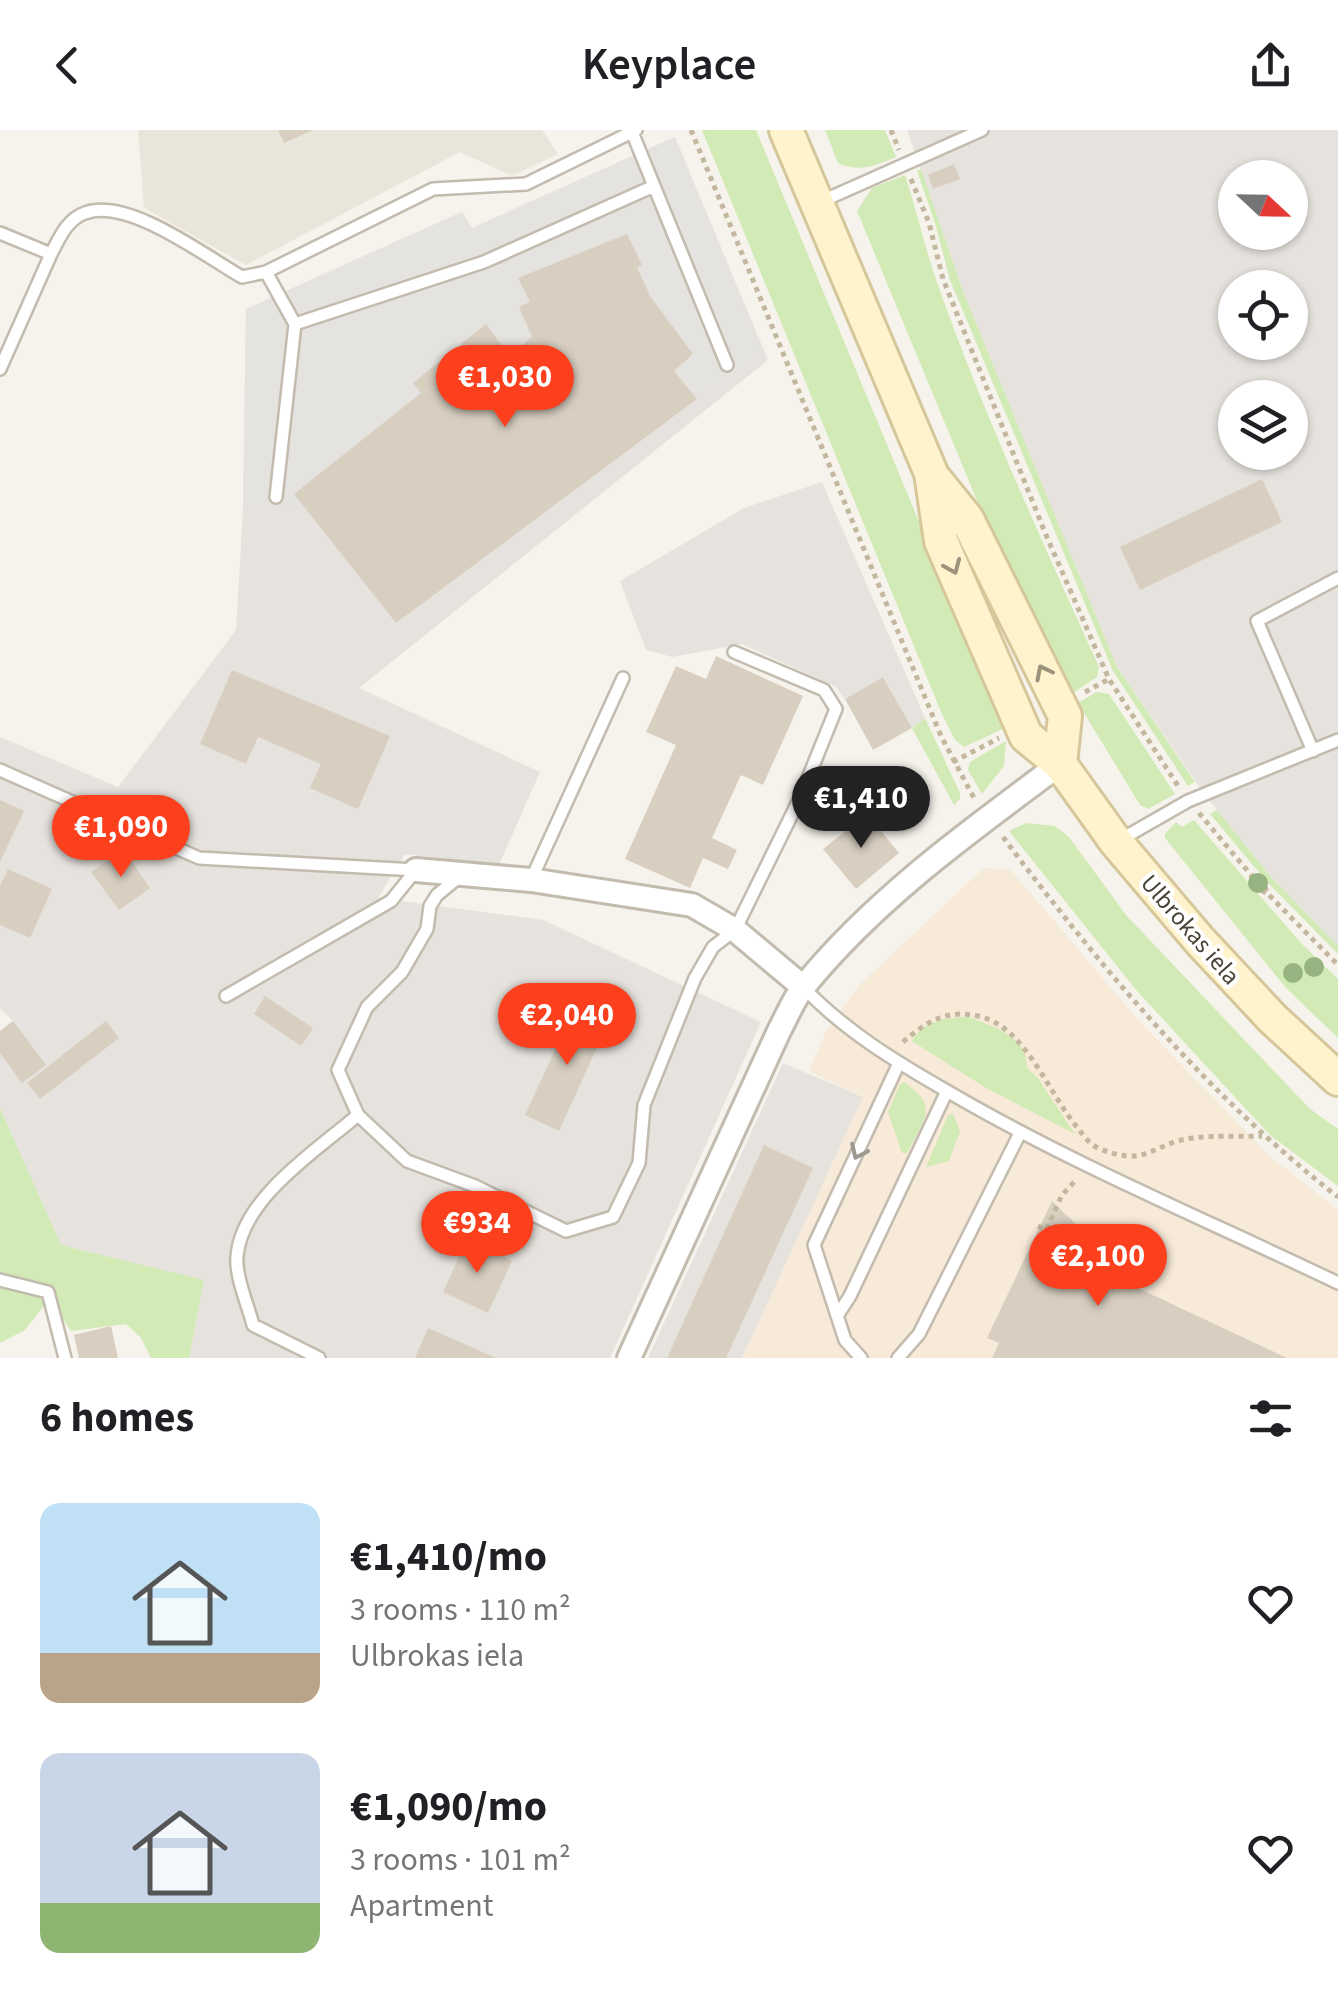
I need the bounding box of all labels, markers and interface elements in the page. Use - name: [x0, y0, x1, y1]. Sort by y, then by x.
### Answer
- text: Keyplace: [582, 33, 756, 97]
- icon: back: [40, 38, 95, 93]
- icon: share: [1243, 38, 1298, 93]
- north arrow: [1218, 160, 1308, 250]
- map controls: [1218, 160, 1308, 470]
- button: locate: [1218, 270, 1308, 360]
- pin: €1,030: [424, 345, 586, 430]
- text: €1,030: [458, 354, 552, 400]
- button: layers: [1218, 380, 1308, 470]
- one-way arrow: [941, 557, 961, 575]
- one-way arrow: [1036, 664, 1056, 682]
- pin: €1,410: [780, 766, 942, 851]
- text: €1,410: [814, 775, 908, 821]
- pin: €1,090: [40, 795, 202, 880]
- text: €1,090: [74, 804, 168, 850]
- street label: Ulbrokas iela: [1132, 867, 1248, 993]
- pin: €2,040: [486, 983, 648, 1068]
- text: €2,040: [520, 992, 614, 1038]
- one-way arrow: [850, 1142, 870, 1160]
- pin: €934: [418, 1191, 536, 1276]
- text: €934: [443, 1200, 511, 1246]
- pin: €2,100: [1017, 1224, 1179, 1309]
- text: €2,100: [1051, 1233, 1145, 1279]
- text: 6 homes: [40, 1388, 194, 1448]
- icon: filters: [1243, 1391, 1298, 1446]
- text: €1,410/mo: [350, 1527, 547, 1587]
- icon: home: [120, 1543, 240, 1663]
- icon: heart: [1243, 1576, 1298, 1631]
- text: 3 rooms · 110 m²: [350, 1587, 571, 1633]
- text: Ulbrokas iela: [350, 1633, 524, 1679]
- text: €1,090/mo: [350, 1777, 547, 1837]
- icon: home: [120, 1793, 240, 1913]
- icon: heart: [1243, 1826, 1298, 1881]
- text: 3 rooms · 101 m²: [350, 1837, 571, 1883]
- text: Apartment: [350, 1883, 493, 1929]

